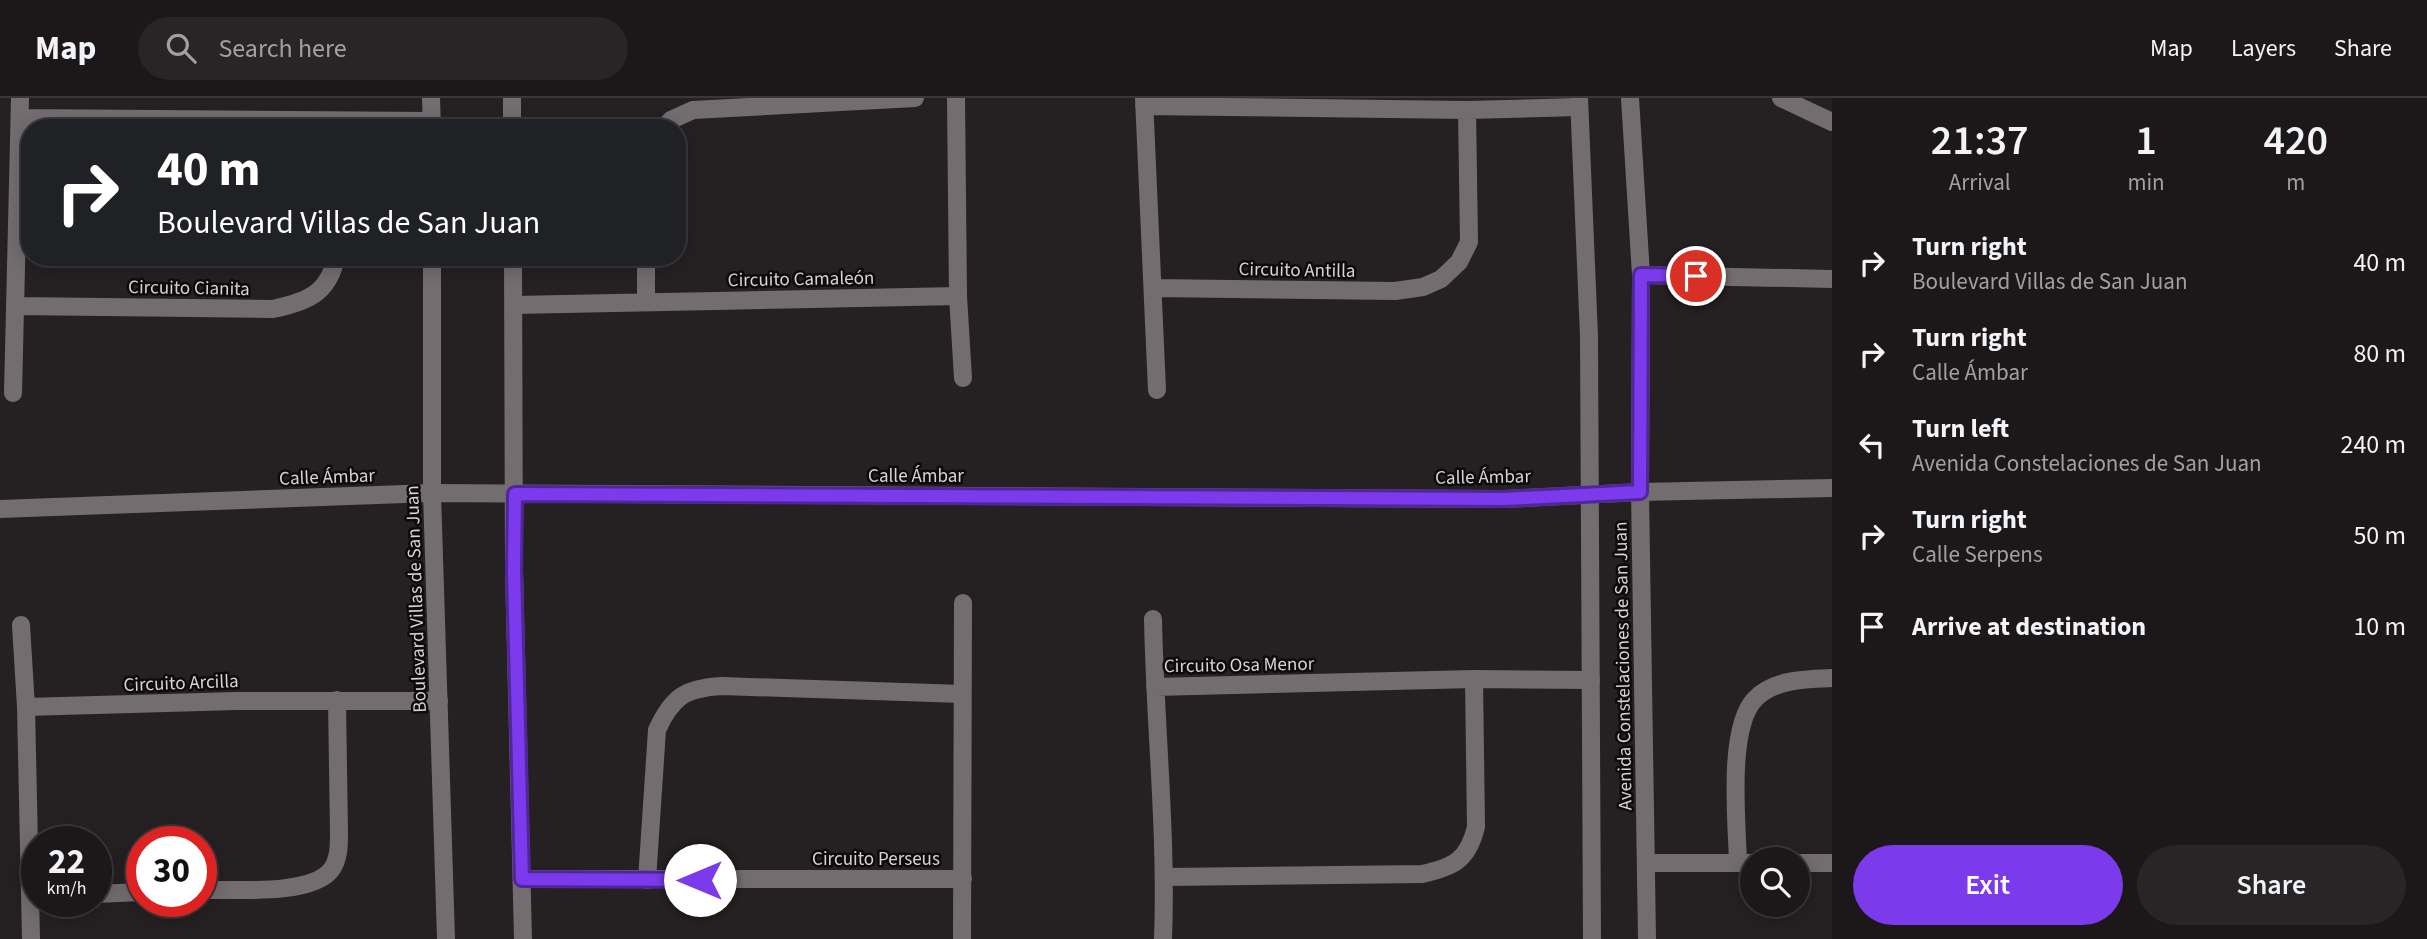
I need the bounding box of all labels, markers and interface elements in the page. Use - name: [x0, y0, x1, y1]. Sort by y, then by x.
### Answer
- search box: [138, 17, 628, 80]
- text: Map: [35, 25, 96, 72]
- icon: search: [162, 29, 200, 67]
- text: Search here: [218, 30, 347, 67]
- text: Map: [2150, 31, 2193, 66]
- text: Layers: [2231, 31, 2296, 66]
- text: Share: [2334, 31, 2392, 66]
- text: 21:37: [1931, 111, 2029, 171]
- text: 1: [2135, 111, 2157, 171]
- text: 420: [2264, 111, 2328, 171]
- text: 40 m: [157, 135, 261, 205]
- icon: right: [42, 147, 133, 238]
- text: Arrival: [1949, 166, 2011, 199]
- text: min: [2127, 166, 2165, 199]
- text: m: [2286, 166, 2305, 199]
- text: Boulevard Villas de San Juan: [157, 200, 540, 246]
- text: Turn right: [1912, 228, 2027, 265]
- icon: right: [1853, 244, 1891, 282]
- text: 40 m: [2353, 244, 2406, 281]
- pin: [1666, 246, 1726, 306]
- street label: Circuito Antilla: [1238, 256, 1356, 285]
- icon: arrive: [1677, 257, 1715, 295]
- street label: Circuito Camaleón: [728, 265, 875, 294]
- text: Boulevard Villas de San Juan: [1912, 265, 2187, 298]
- street label: Circuito Cianita: [128, 274, 250, 303]
- text: Turn right: [1912, 319, 2027, 356]
- icon: right: [1853, 335, 1891, 373]
- text: 80 m: [2353, 335, 2406, 372]
- text: Calle Ámbar: [1912, 356, 2028, 389]
- text: Turn left: [1912, 410, 2009, 447]
- icon: left: [1853, 426, 1891, 464]
- text: 240 m: [2340, 426, 2406, 463]
- text: Avenida Constelaciones de San Juan: [1912, 447, 2262, 480]
- street label: Calle Ámbar: [279, 462, 376, 493]
- street label: Calle Ámbar: [868, 463, 964, 490]
- street label: Calle Ámbar: [1435, 463, 1532, 492]
- street label: Boulevard Villas de San Juan: [399, 485, 434, 713]
- text: Turn right: [1912, 501, 2027, 538]
- icon: right: [1853, 517, 1891, 555]
- text: 50 m: [2353, 517, 2406, 554]
- street label: Avenida Constelaciones de San Juan: [1607, 521, 1640, 811]
- text: Calle Serpens: [1912, 538, 2043, 571]
- icon: arrive: [1853, 608, 1891, 646]
- text: Arrive at destination: [1912, 608, 2146, 645]
- text: 10 m: [2353, 608, 2406, 645]
- street label: Circuito Osa Menor: [1164, 651, 1315, 680]
- street label: Circuito Arcilla: [123, 668, 239, 699]
- speed limit sign: 30: [126, 826, 217, 917]
- text: 22: [48, 837, 85, 887]
- position arrow: [663, 843, 737, 917]
- button: Exit: [1853, 845, 2123, 925]
- button: Share: [2137, 845, 2406, 925]
- street label: Circuito Perseus: [812, 846, 940, 873]
- map controls: [1740, 847, 1810, 917]
- button: search: [1740, 847, 1810, 917]
- text: km/h: [47, 876, 86, 901]

